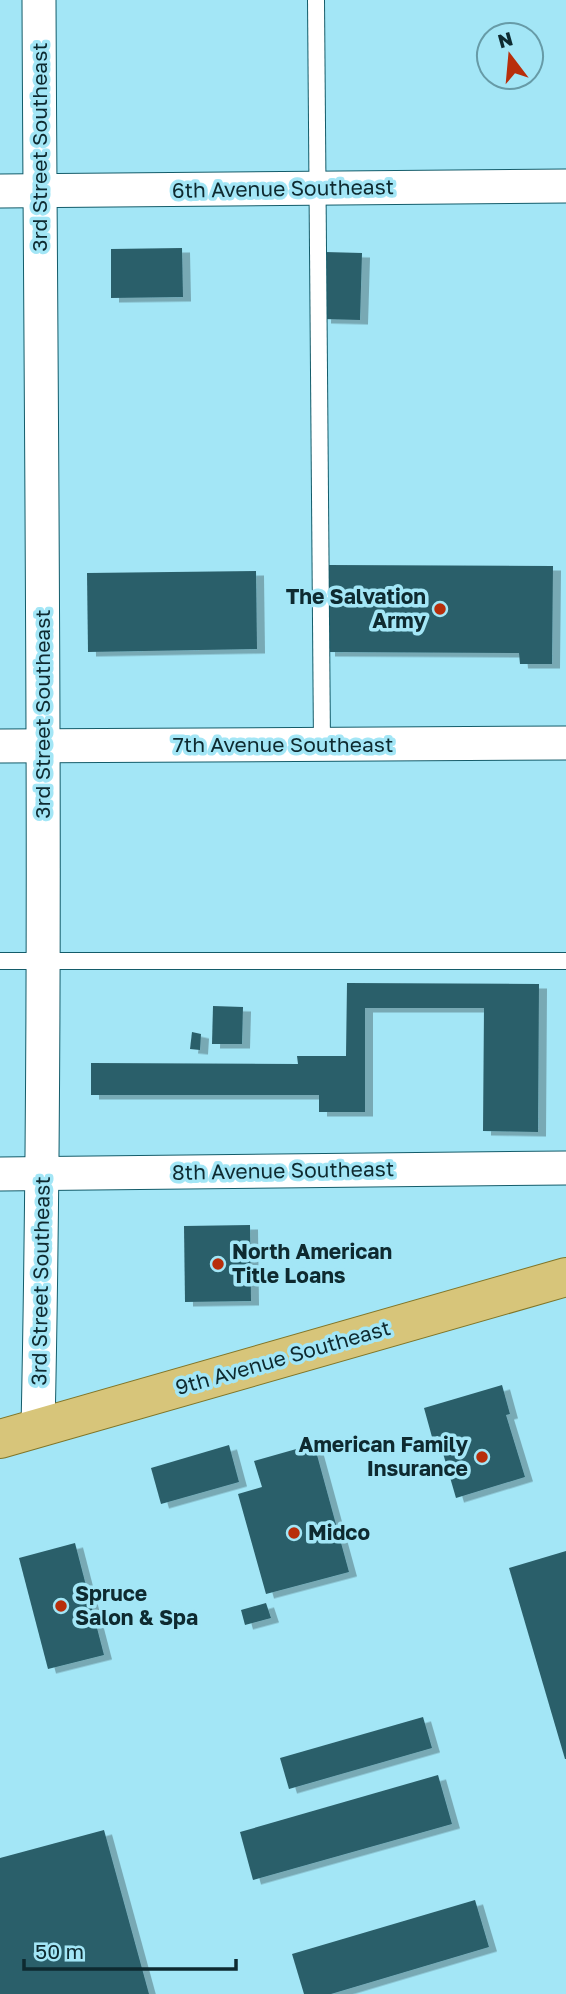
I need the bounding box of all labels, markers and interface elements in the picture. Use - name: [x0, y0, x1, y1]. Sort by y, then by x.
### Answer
- north arrow: [475, 21, 545, 91]
- text: N: [495, 26, 515, 52]
- street label: 3rd Street Southeast: [26, 42, 52, 252]
- street label: 6th Avenue Southeast: [172, 173, 394, 203]
- place label: The Salvation Army: [286, 583, 426, 633]
- marker: The Salvation Army: [432, 601, 448, 617]
- street label: 3rd Street Southeast: [29, 609, 55, 819]
- street label: 7th Avenue Southeast: [173, 731, 393, 757]
- street label: 8th Avenue Southeast: [172, 1155, 394, 1185]
- street label: 3rd Street Southeast: [25, 1176, 55, 1386]
- place label: North American Title Loans: [232, 1238, 392, 1288]
- marker: North American Title Loans: [210, 1256, 226, 1272]
- street label: 9th Avenue Southeast: [172, 1314, 393, 1400]
- place label: American Family Insurance: [299, 1431, 468, 1481]
- marker: American Family Insurance: [474, 1449, 490, 1465]
- place label: Midco: [308, 1519, 370, 1545]
- marker: Midco: [286, 1525, 302, 1541]
- place label: Spruce Salon & Spa: [75, 1580, 198, 1630]
- marker: Spruce Salon & Spa: [53, 1598, 69, 1614]
- scale bar: [24, 1927, 236, 1971]
- text: 50 m: [35, 1938, 84, 1964]

